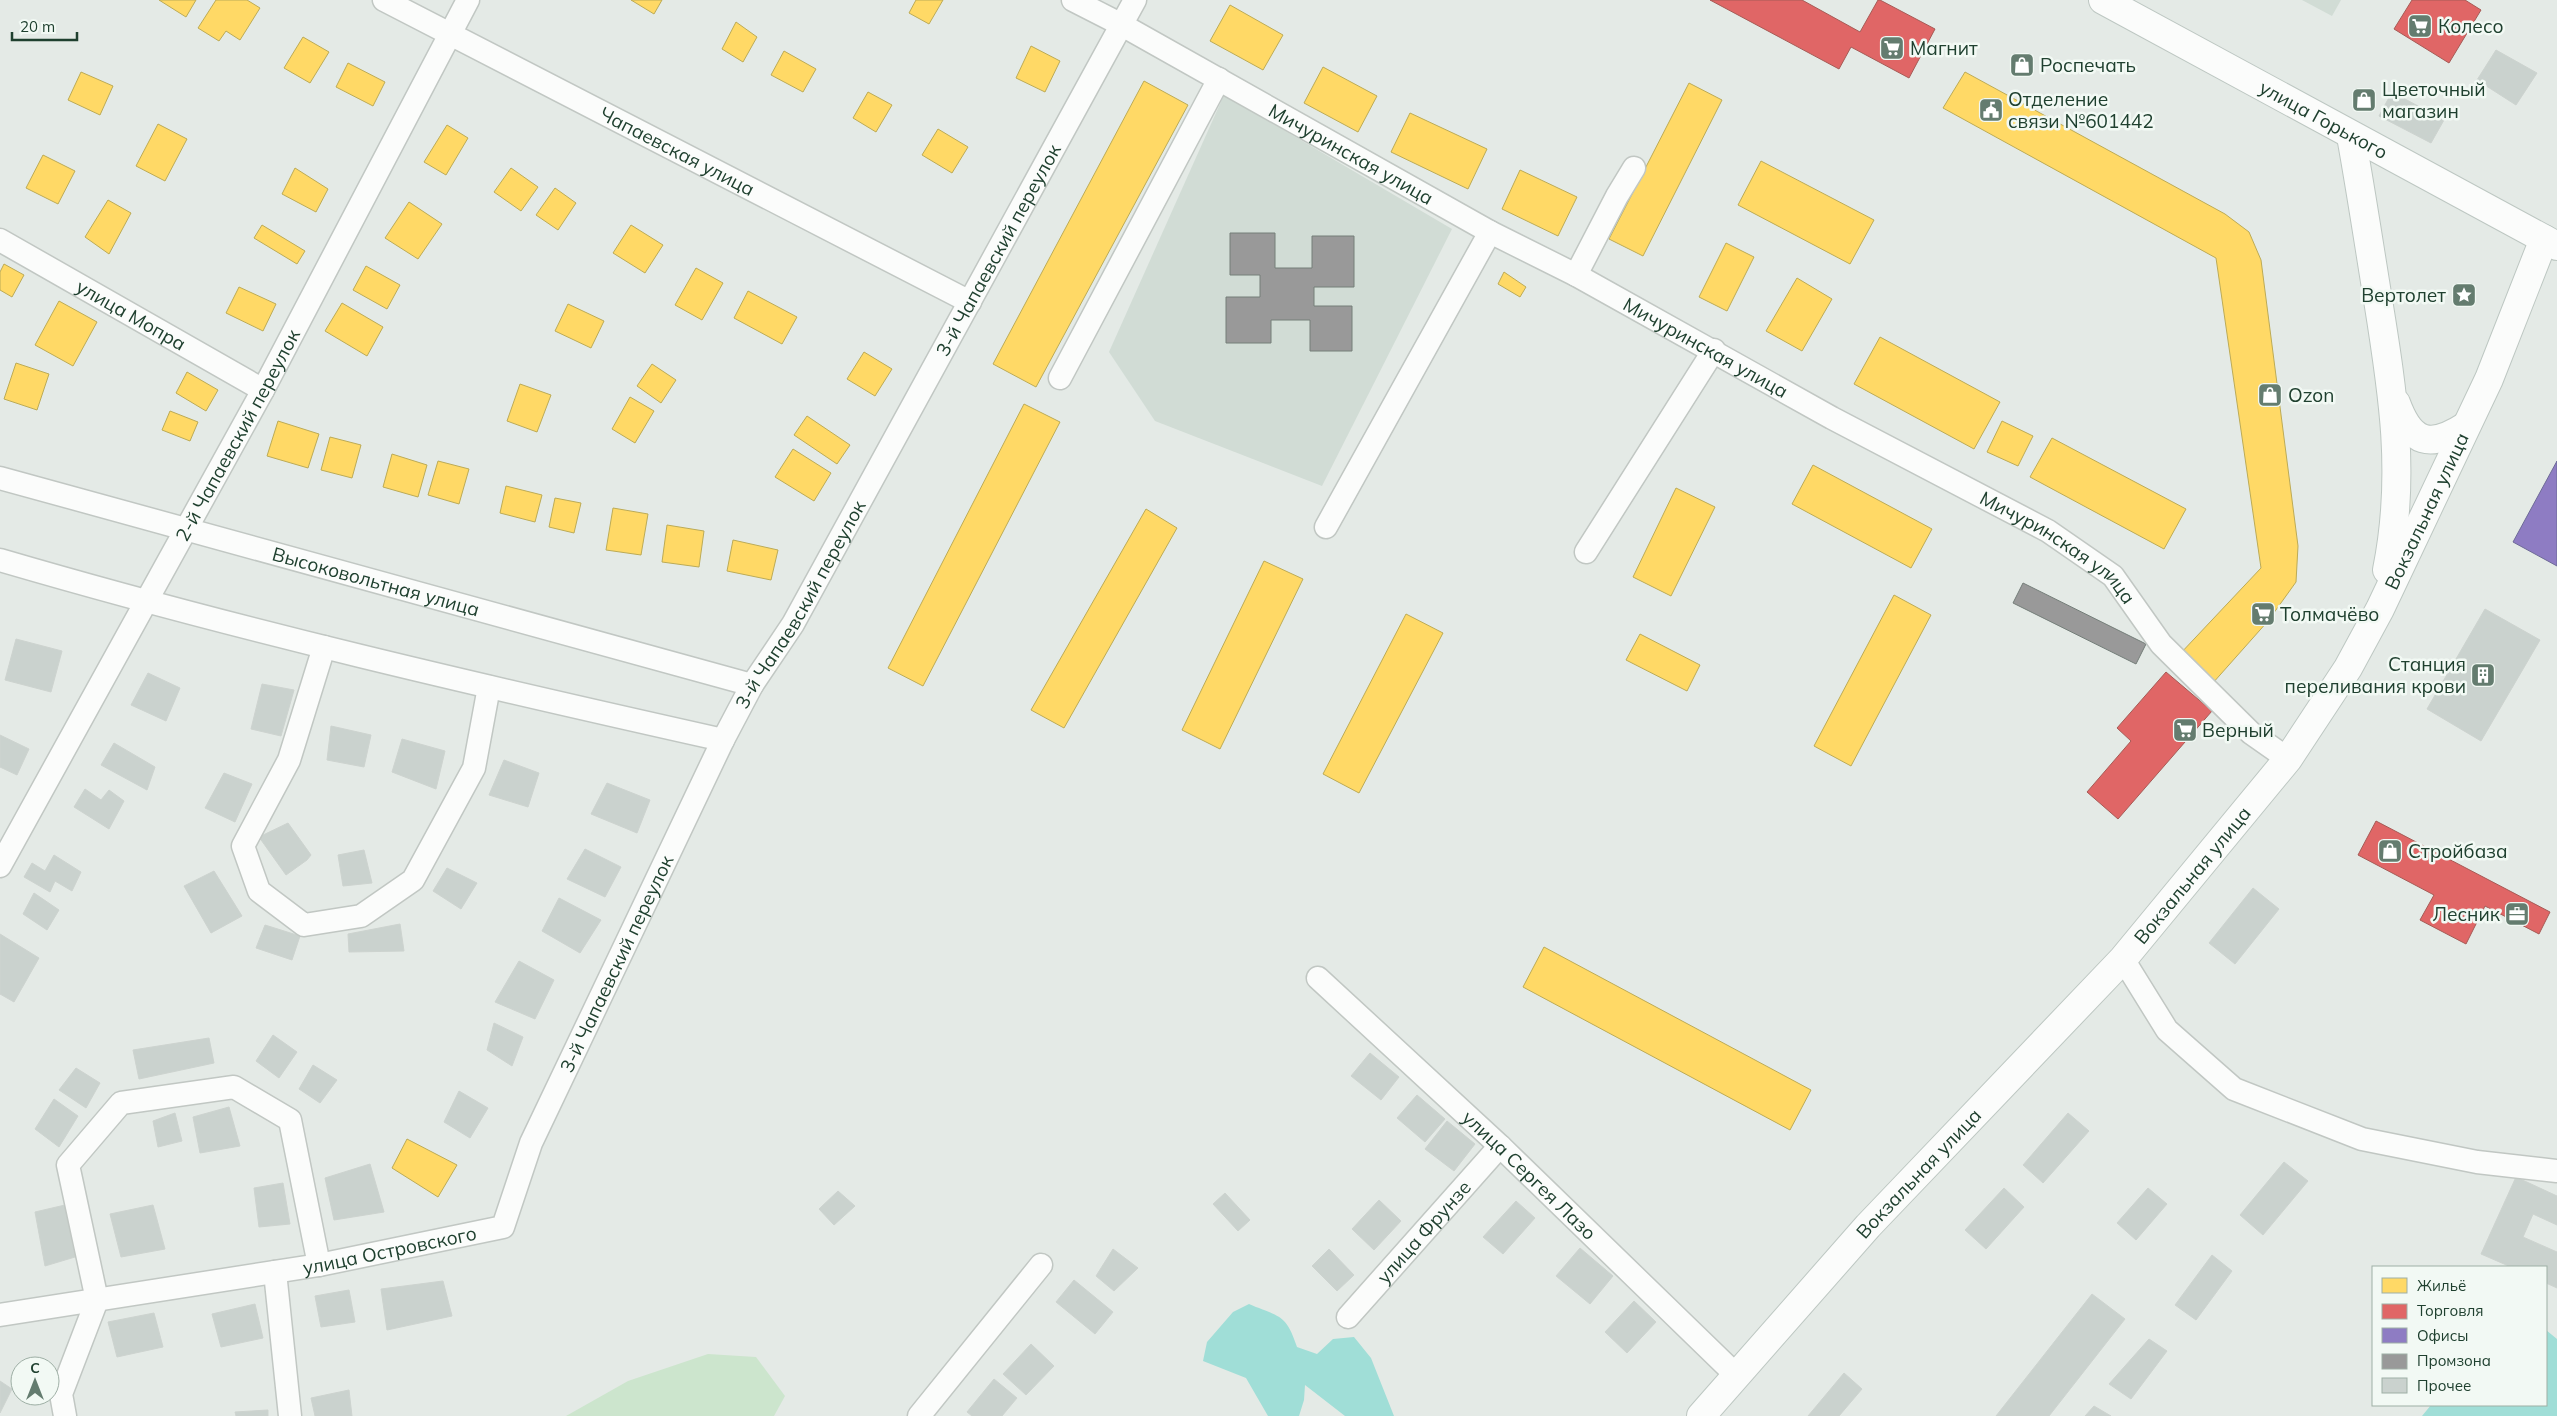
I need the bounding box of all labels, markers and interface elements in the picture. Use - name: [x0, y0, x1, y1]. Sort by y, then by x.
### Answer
- scale bar: [12, 10, 78, 42]
- supermarket icon: Колесо: [2407, 13, 2433, 39]
- place label: Колесо: [2438, 14, 2504, 38]
- text: 20 m: [20, 17, 55, 36]
- supermarket icon: Магнит: [1879, 35, 1905, 61]
- place label: Магнит: [1910, 36, 1978, 60]
- shop icon: Роспечать: [2009, 52, 2035, 78]
- place label: Роспечать: [2040, 53, 2136, 77]
- street label: улица Горького: [2255, 75, 2392, 164]
- place label: Цветочный магазин: [2382, 77, 2486, 123]
- place label: Отделение связи №601442: [2008, 87, 2154, 133]
- shop icon: Цветочный магазин: [2351, 87, 2377, 113]
- public building icon: Отделение связи №601442: [1978, 97, 2004, 123]
- street label: Мичуринская улица: [1265, 98, 1438, 210]
- street label: Чапаевская улица: [596, 101, 759, 201]
- street label: 3-й Чапаевский переулок: [930, 139, 1066, 360]
- street label: улица Мопра: [72, 274, 190, 356]
- place icon: Вертолет: [2451, 282, 2477, 308]
- place label: Вертолет: [2361, 283, 2446, 307]
- street label: Мичуринская улица: [1619, 292, 1792, 403]
- street label: 2-й Чапаевский переулок: [170, 324, 305, 545]
- shop icon: Ozon: [2257, 382, 2283, 408]
- place label: Ozon: [2288, 383, 2334, 407]
- street label: Вокзальная улица: [2379, 429, 2474, 593]
- street label: Мичуринская улица: [1976, 486, 2141, 608]
- street label: 3-й Чапаевский переулок: [730, 495, 871, 713]
- street label: Высоковольтная улица: [270, 542, 482, 621]
- supermarket icon: Толмачёво: [2250, 601, 2276, 627]
- place label: Толмачёво: [2280, 602, 2379, 626]
- place label: Станция переливания крови: [2285, 652, 2466, 698]
- building icon: Станция переливания крови: [2470, 662, 2496, 688]
- supermarket icon: Верный: [2172, 717, 2198, 743]
- place label: Верный: [2202, 718, 2274, 742]
- street label: Вокзальная улица: [2129, 802, 2256, 949]
- shop icon: Стройбаза: [2377, 838, 2403, 864]
- place label: Стройбаза: [2408, 839, 2507, 863]
- street label: 3-й Чапаевский переулок: [554, 850, 679, 1076]
- office icon: Лесник: [2504, 901, 2530, 927]
- place label: Лесник: [2433, 902, 2501, 926]
- street label: Вокзальная улица: [1851, 1103, 1986, 1243]
- street label: улица Сергея Лазо: [1457, 1105, 1601, 1245]
- street label: улица Фрунзе: [1372, 1175, 1476, 1288]
- street label: улица Островского: [301, 1221, 479, 1279]
- legend: [2372, 1266, 2547, 1406]
- text: Жильё: [2417, 1276, 2466, 1295]
- text: Торговля: [2417, 1301, 2484, 1320]
- text: Офисы: [2417, 1326, 2469, 1345]
- text: Промзона: [2417, 1351, 2491, 1370]
- north arrow: [10, 1356, 60, 1406]
- text: С: [30, 1359, 40, 1377]
- text: Прочее: [2417, 1376, 2471, 1395]

